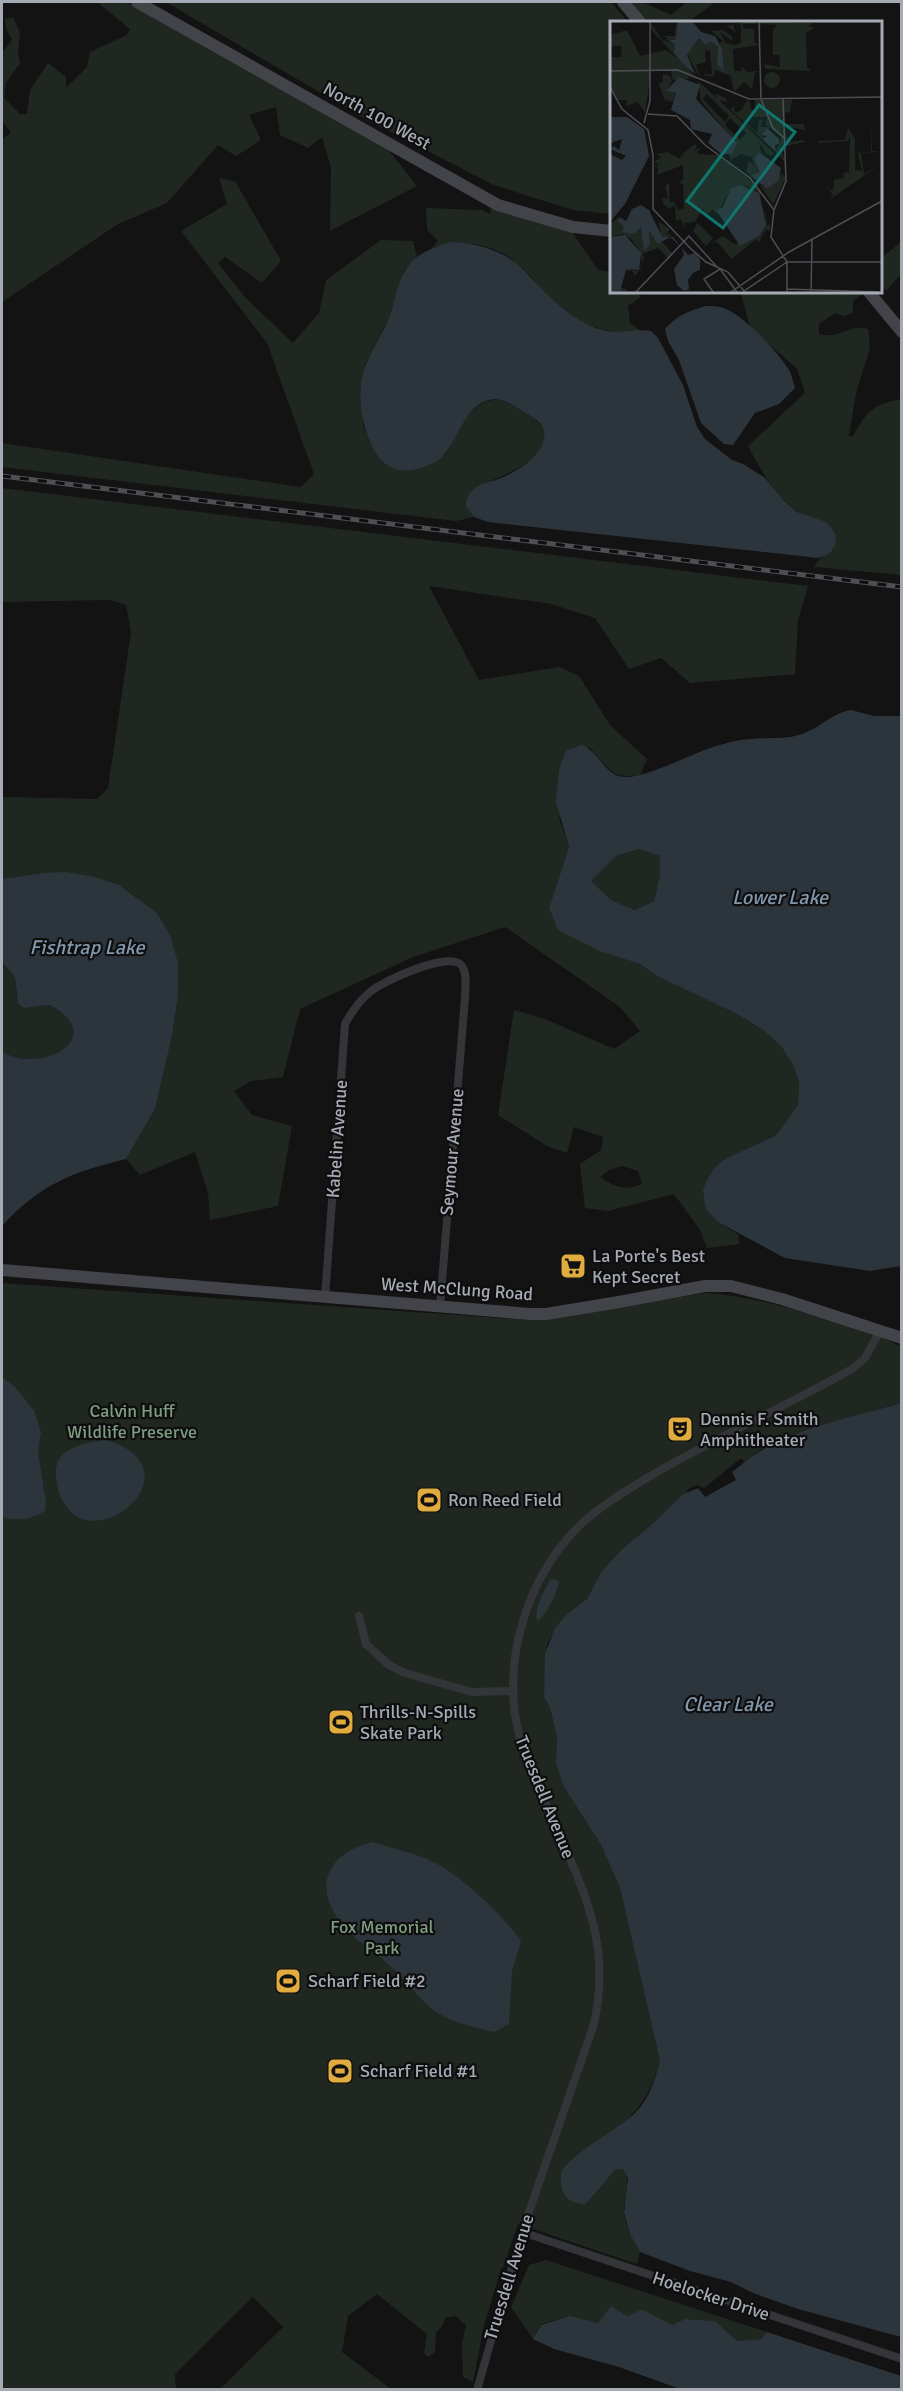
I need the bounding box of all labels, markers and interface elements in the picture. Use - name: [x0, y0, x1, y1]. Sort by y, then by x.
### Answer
- inset map: [610, 21, 882, 292]
- street label: North 100 West: [319, 77, 435, 155]
- water label: Lower Lake: [732, 885, 829, 910]
- water label: Fishtrap Lake: [30, 935, 145, 960]
- street label: Kabelin Avenue: [322, 1079, 352, 1199]
- street label: Seymour Avenue: [435, 1087, 469, 1217]
- place label: La Porte's Best Kept Secret: [592, 1245, 705, 1288]
- supermarket icon: La Porte's Best Kept Secret: [558, 1251, 588, 1281]
- street label: West McClung Road: [380, 1273, 534, 1305]
- park label: Calvin Huff Wildlife Preserve: [67, 1400, 197, 1443]
- place label: Dennis F. Smith Amphitheater: [700, 1408, 819, 1451]
- theatre icon: Dennis F. Smith Amphitheater: [665, 1414, 695, 1444]
- sports icon: Ron Reed Field: [414, 1485, 444, 1515]
- place label: Ron Reed Field: [448, 1489, 562, 1511]
- water label: Clear Lake: [683, 1692, 774, 1717]
- place label: Thrills-N-Spills Skate Park: [360, 1701, 476, 1744]
- sports icon: Thrills-N-Spills Skate Park: [326, 1707, 356, 1737]
- street label: Truesdell Avenue: [510, 1732, 580, 1862]
- park label: Fox Memorial Park: [330, 1916, 434, 1959]
- sports icon: Scharf Field #2: [273, 1966, 303, 1996]
- place label: Scharf Field #2: [308, 1970, 426, 1992]
- sports icon: Scharf Field #1: [325, 2056, 355, 2086]
- place label: Scharf Field #1: [360, 2060, 478, 2082]
- street label: Truesdell Avenue: [479, 2211, 539, 2343]
- street label: Hoelocker Drive: [650, 2267, 772, 2325]

